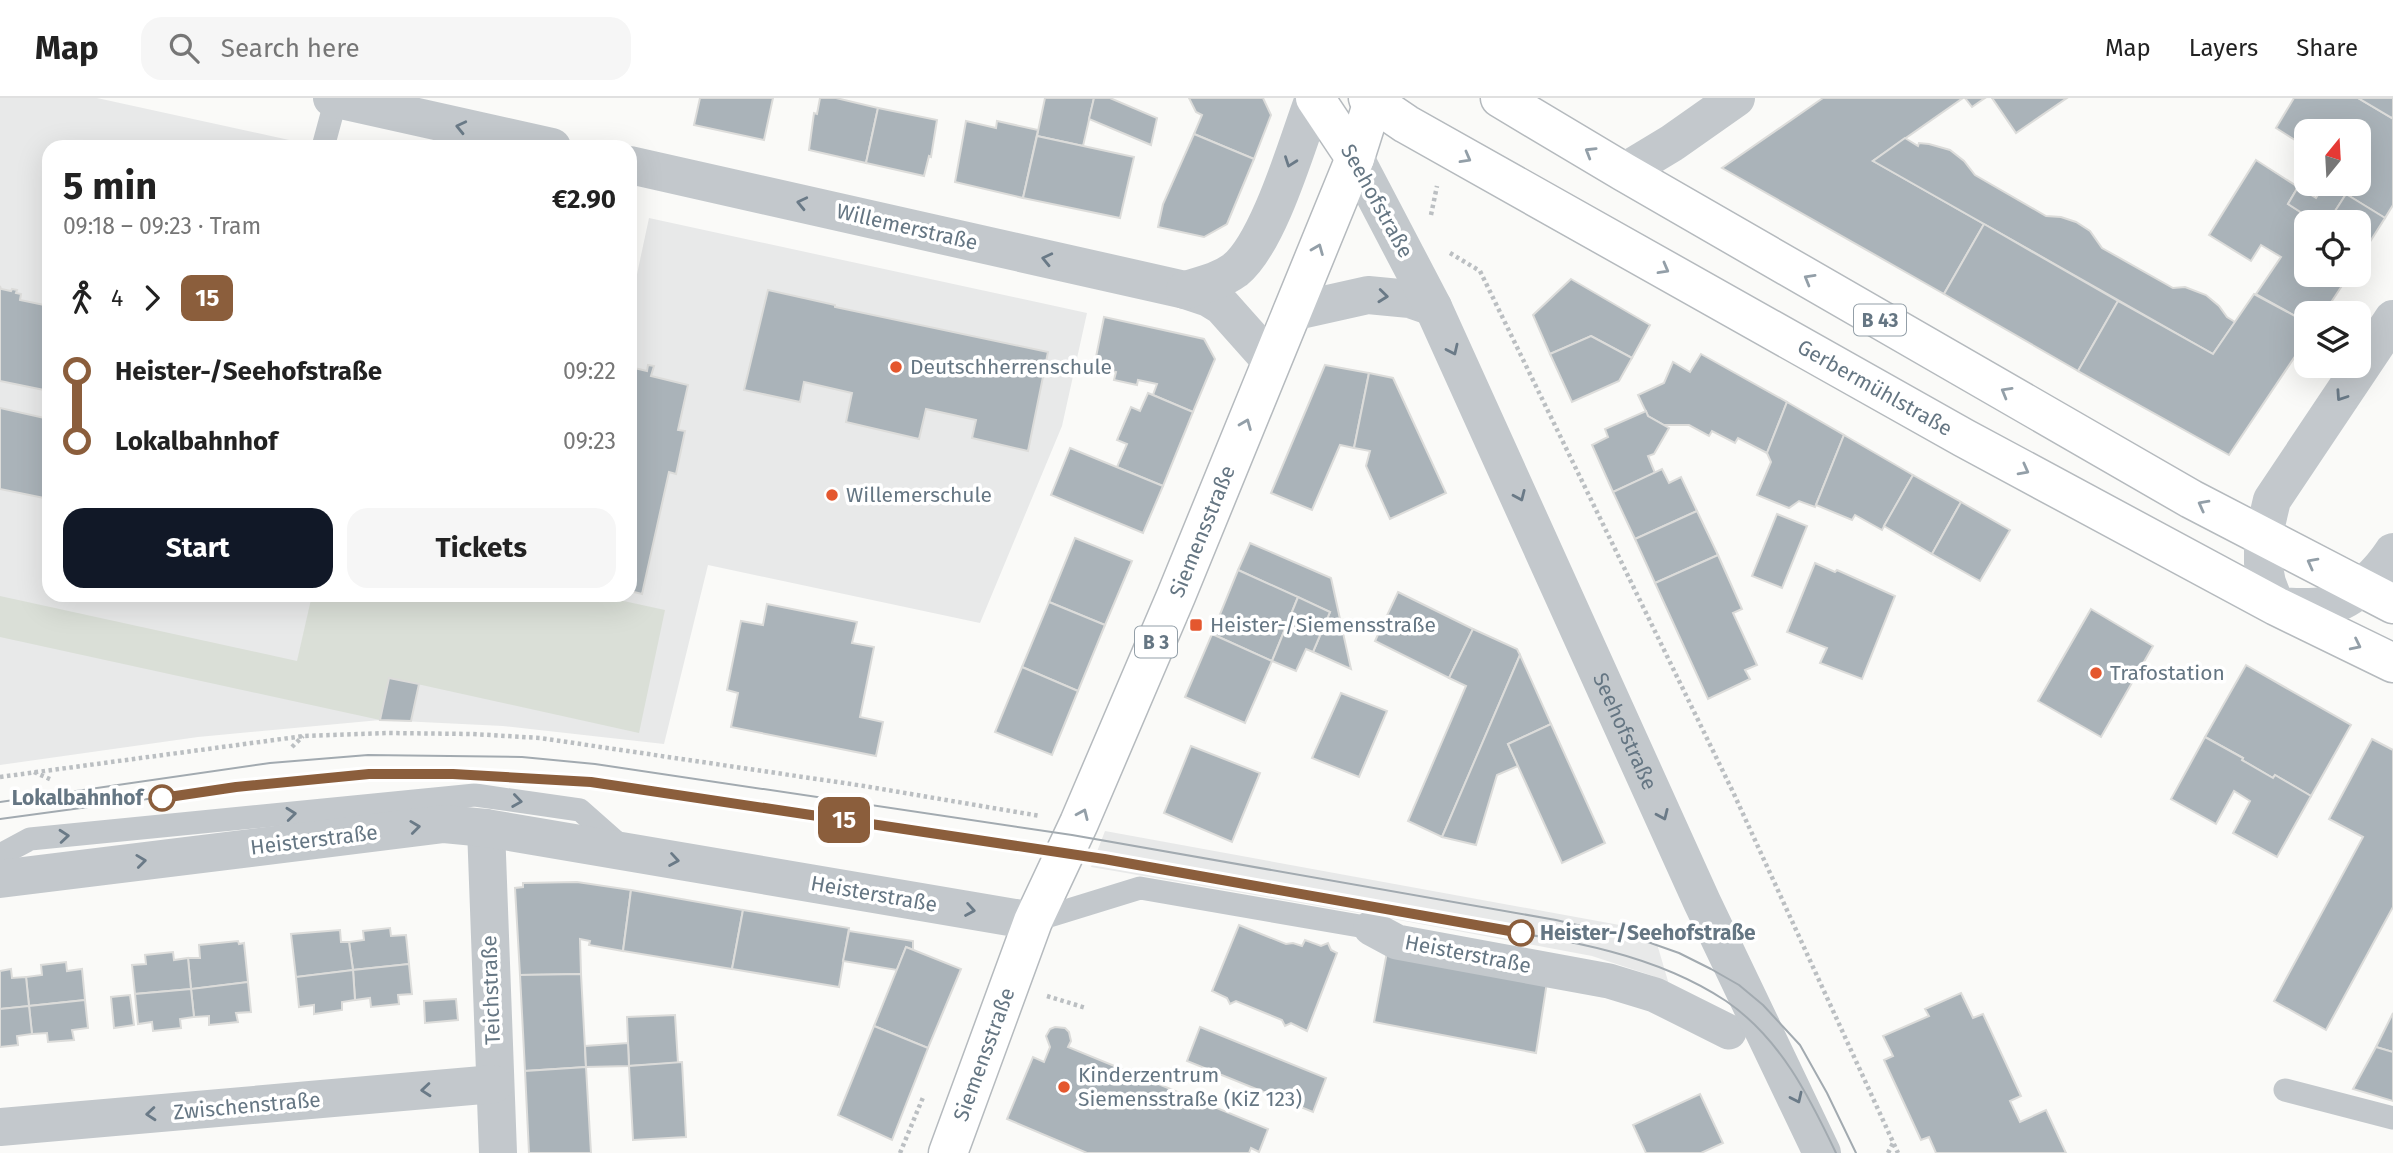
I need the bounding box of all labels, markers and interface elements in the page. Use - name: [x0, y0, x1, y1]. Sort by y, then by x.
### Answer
- search box: [141, 17, 631, 80]
- text: Map: [35, 28, 99, 68]
- icon: search: [165, 29, 203, 67]
- text: Search here: [221, 33, 360, 64]
- text: Map: [2105, 34, 2151, 62]
- text: Layers: [2189, 34, 2258, 62]
- text: Share: [2296, 34, 2358, 62]
- north arrow: [2294, 119, 2371, 196]
- map controls: [2294, 119, 2371, 378]
- one-way arrow: [455, 120, 467, 135]
- street label: Seehofstraße: [1335, 140, 1419, 262]
- one-way arrow: [1585, 148, 1598, 161]
- one-way arrow: [1458, 150, 1471, 163]
- one-way arrow: [1285, 155, 1299, 167]
- text: 5 min: [63, 163, 157, 209]
- text: €2.90: [552, 184, 616, 215]
- one-way arrow: [796, 197, 808, 212]
- street label: Willemerstraße: [834, 198, 980, 256]
- button: locate: [2294, 210, 2371, 287]
- text: 09:18 – 09:23 · Tram: [63, 212, 261, 240]
- one-way arrow: [1310, 243, 1324, 256]
- one-way arrow: [1041, 253, 1053, 267]
- one-way arrow: [1656, 261, 1669, 274]
- one-way arrow: [1803, 274, 1816, 287]
- icon: walk: [63, 279, 101, 317]
- icon: forward: [133, 279, 171, 317]
- text: 4: [111, 284, 123, 312]
- text: 15: [195, 284, 219, 312]
- one-way arrow: [1377, 289, 1389, 304]
- button: layers: [2294, 301, 2371, 378]
- road number: B 43: [1854, 304, 1906, 336]
- street label: Gerbermühlstraße: [1793, 334, 1957, 442]
- one-way arrow: [1445, 343, 1459, 355]
- place label: Deutschherrenschule: [910, 354, 1112, 380]
- text: Heister-/Seehofstraße: [115, 356, 382, 387]
- text: 09:22: [563, 357, 616, 385]
- marker: Deutschherrenschule: [888, 359, 904, 375]
- one-way arrow: [2000, 387, 2013, 400]
- one-way arrow: [2337, 388, 2350, 401]
- one-way arrow: [1238, 418, 1252, 431]
- text: Lokalbahnhof: [115, 426, 278, 457]
- text: 09:23: [563, 427, 616, 455]
- street label: Siemensstraße: [1164, 462, 1241, 601]
- one-way arrow: [2017, 462, 2029, 476]
- place label: Willemerschule: [846, 482, 992, 508]
- marker: Willemerschule: [824, 487, 840, 503]
- one-way arrow: [1512, 489, 1526, 501]
- one-way arrow: [2198, 500, 2210, 513]
- button: Start: [63, 508, 333, 588]
- button: Tickets: [347, 508, 616, 588]
- one-way arrow: [2306, 558, 2319, 571]
- place label: Heister-/Siemensstraße: [1210, 612, 1436, 638]
- marker: Heister-/Siemensstraße: [1188, 617, 1204, 633]
- road number: B 3: [1135, 626, 1177, 657]
- one-way arrow: [2349, 637, 2361, 651]
- place label: Trafostation: [2110, 660, 2225, 686]
- marker: Trafostation: [2088, 665, 2104, 681]
- street label: Seehofstraße: [1587, 669, 1663, 794]
- place label: Lokalbahnhof: [12, 785, 146, 811]
- marker: Lokalbahnhof: [149, 785, 175, 811]
- one-way arrow: [511, 793, 523, 808]
- line badge: 15: [812, 797, 876, 843]
- text: 15: [832, 806, 856, 834]
- one-way arrow: [286, 807, 297, 822]
- one-way arrow: [1655, 808, 1669, 821]
- one-way arrow: [1074, 809, 1088, 821]
- street label: Heisterstraße: [249, 819, 379, 861]
- one-way arrow: [409, 820, 421, 835]
- one-way arrow: [59, 829, 70, 844]
- one-way arrow: [668, 852, 679, 867]
- one-way arrow: [135, 854, 147, 869]
- street label: Heisterstraße: [809, 870, 939, 918]
- one-way arrow: [964, 902, 976, 917]
- marker: Heister-/Seehofstraße: [1508, 920, 1534, 946]
- place label: Heister-/Seehofstraße: [1540, 920, 1756, 946]
- street label: Heisterstraße: [1403, 929, 1533, 979]
- street label: Teichstraße: [476, 935, 506, 1045]
- street label: Siemensstraße: [948, 984, 1020, 1125]
- place label: Kinderzentrum Siemensstraße (KiZ 123): [1078, 1062, 1302, 1112]
- marker: Kinderzentrum Siemensstraße (KiZ 123): [1056, 1079, 1072, 1095]
- one-way arrow: [421, 1082, 432, 1097]
- street label: Zwischenstraße: [172, 1087, 322, 1125]
- one-way arrow: [1789, 1091, 1803, 1103]
- one-way arrow: [145, 1106, 156, 1121]

